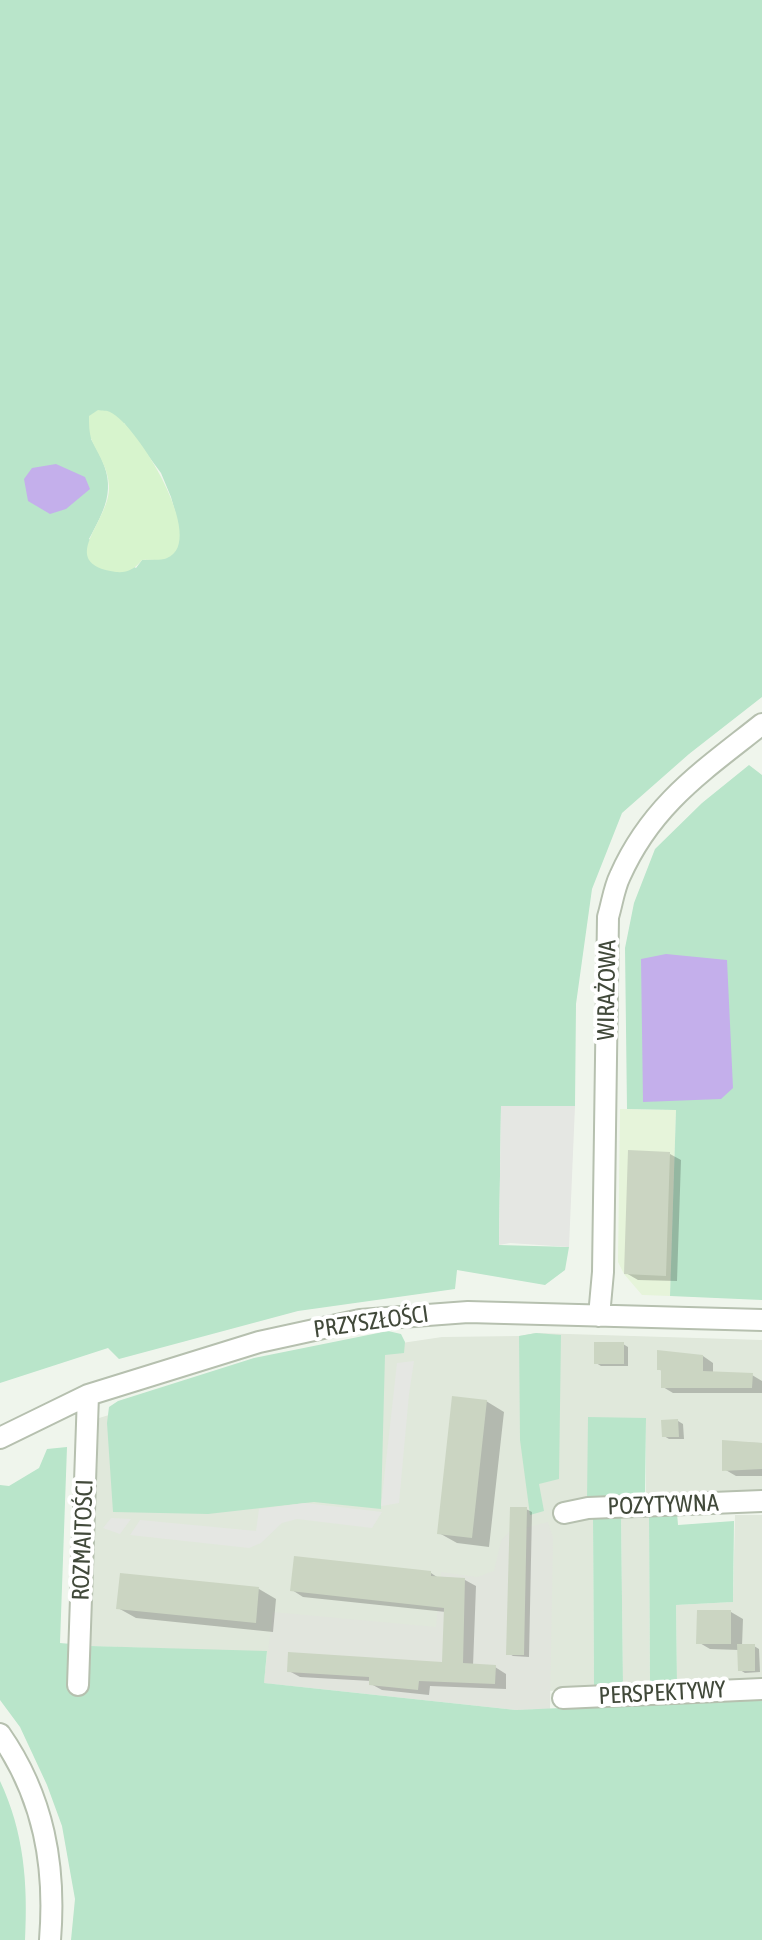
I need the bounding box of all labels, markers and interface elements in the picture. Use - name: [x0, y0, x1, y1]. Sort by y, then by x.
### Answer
- street label: WIRAŻOWA: [592, 939, 622, 1041]
- street label: PRZYSZŁOŚCI: [312, 1300, 430, 1344]
- street label: ROZMAITOŚCI: [66, 1479, 100, 1601]
- street label: POZYTYWNA: [607, 1489, 719, 1521]
- street label: PERSPEKTYWY: [598, 1675, 726, 1711]

